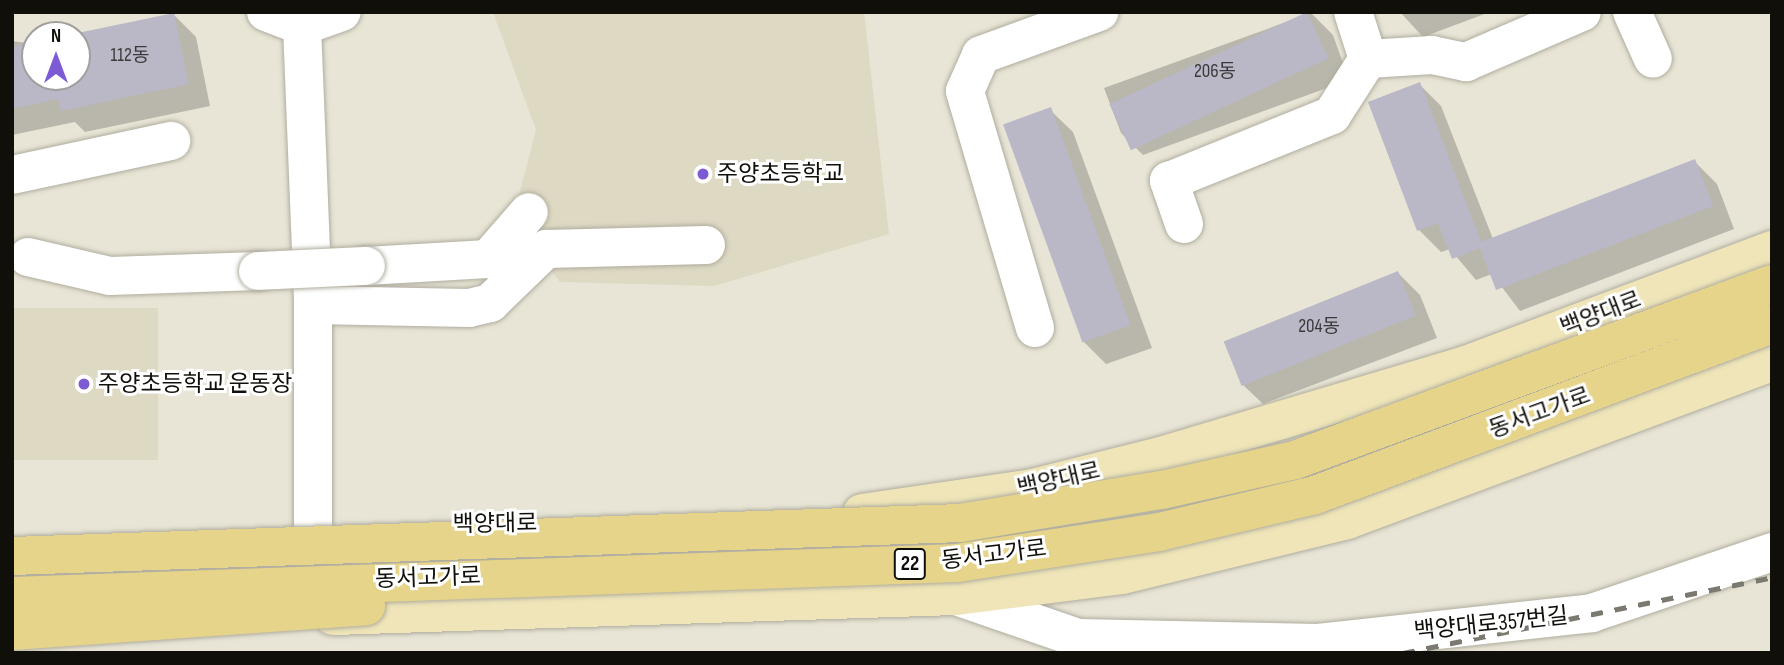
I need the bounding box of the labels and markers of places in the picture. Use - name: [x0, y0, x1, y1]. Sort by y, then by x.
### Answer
- place label: 주양초등학교: [717, 160, 844, 188]
- marker: 주양초등학교: [695, 166, 711, 182]
- place label: 주양초등학교 운동장: [98, 370, 292, 398]
- marker: 주양초등학교 운동장: [76, 376, 92, 392]

